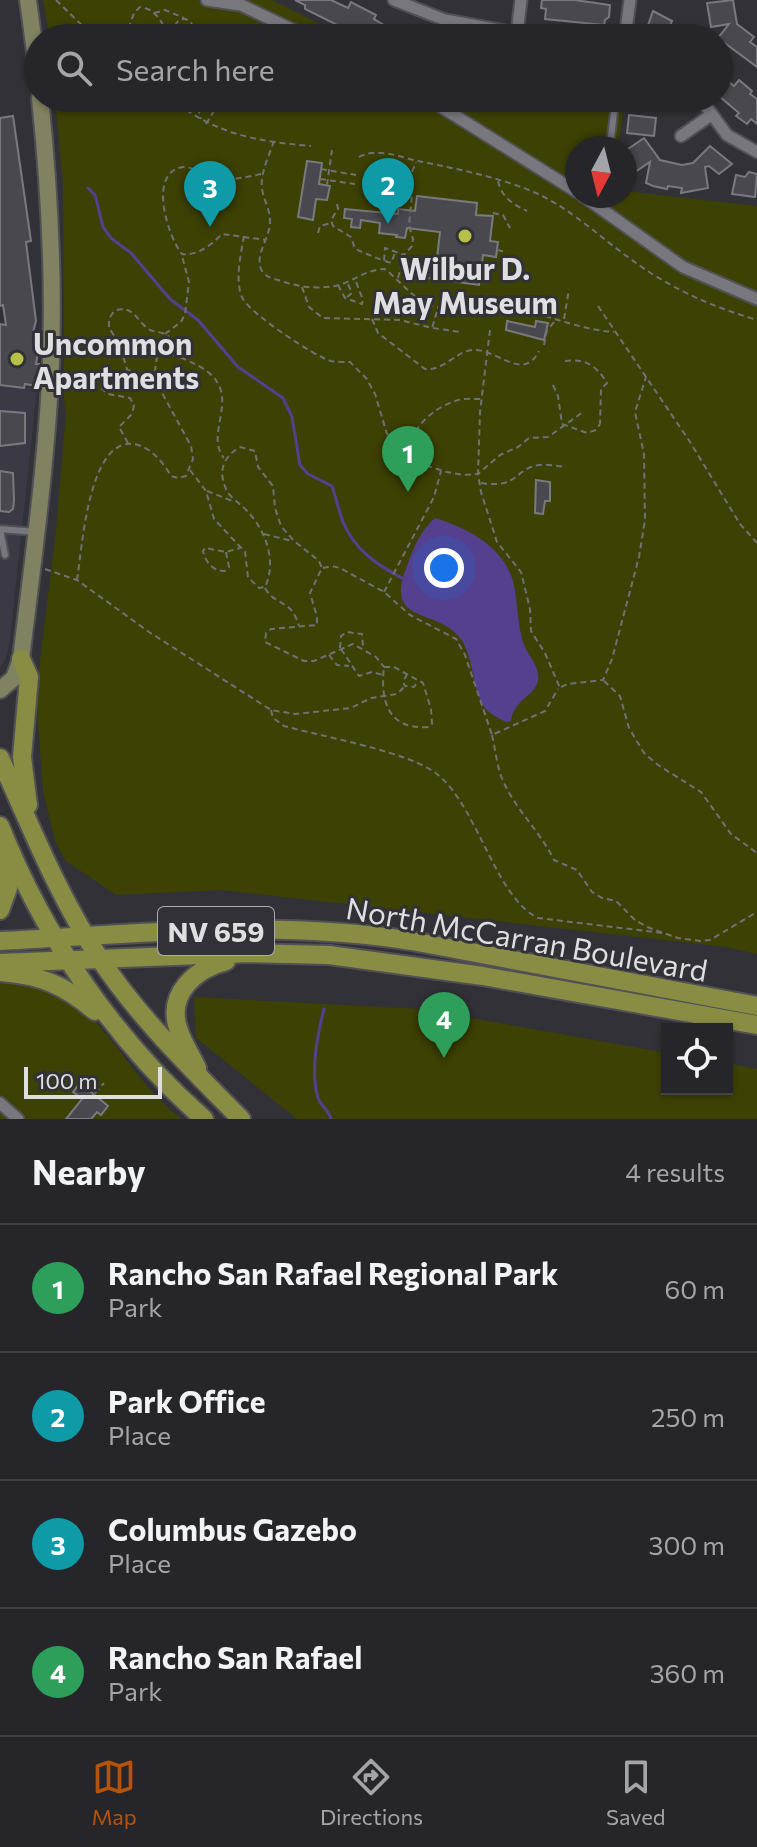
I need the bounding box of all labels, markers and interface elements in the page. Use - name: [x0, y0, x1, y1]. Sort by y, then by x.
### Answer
- search box: [24, 24, 733, 112]
- icon: search: [52, 46, 96, 90]
- text: Search here: [116, 50, 275, 87]
- north arrow: [565, 136, 637, 208]
- pin: 2: [362, 158, 414, 224]
- pin: 3: [184, 161, 236, 227]
- marker: Wilbur D. May Museum: [456, 227, 474, 245]
- place label: Wilbur D. May Museum: [372, 249, 558, 320]
- place label: Uncommon Apartments: [33, 324, 199, 395]
- marker: Uncommon Apartments: [8, 350, 26, 368]
- pin: 1: [382, 426, 434, 492]
- your location: [424, 548, 464, 588]
- street label: North McCarran Boulevard: [343, 888, 711, 988]
- road number: NV 659: [158, 907, 274, 955]
- pin: 4: [418, 992, 470, 1058]
- map controls: [661, 1023, 733, 1095]
- button: locate: [661, 1023, 733, 1095]
- scale bar: [24, 1063, 162, 1099]
- text: 100 m: [36, 1067, 98, 1094]
- text: Nearby: [32, 1150, 146, 1192]
- text: 4 results: [625, 1156, 725, 1187]
- text: Rancho San Rafael Regional Park: [108, 1254, 558, 1291]
- text: 1: [52, 1273, 64, 1304]
- text: 60 m: [665, 1273, 725, 1304]
- text: Park: [108, 1291, 162, 1322]
- text: Park Office: [108, 1382, 266, 1419]
- text: 2: [51, 1401, 65, 1432]
- text: 250 m: [651, 1401, 725, 1432]
- text: Place: [108, 1419, 171, 1450]
- text: Columbus Gazebo: [108, 1510, 357, 1547]
- text: 3: [50, 1529, 66, 1560]
- text: 300 m: [649, 1529, 725, 1560]
- text: Place: [108, 1547, 171, 1578]
- text: Rancho San Rafael: [108, 1638, 362, 1675]
- text: 4: [50, 1657, 66, 1688]
- text: 360 m: [650, 1657, 725, 1688]
- text: Park: [108, 1675, 162, 1706]
- tab: Map: [92, 1755, 137, 1830]
- tab: Directions: [320, 1755, 423, 1830]
- tab: Saved: [606, 1755, 665, 1830]

